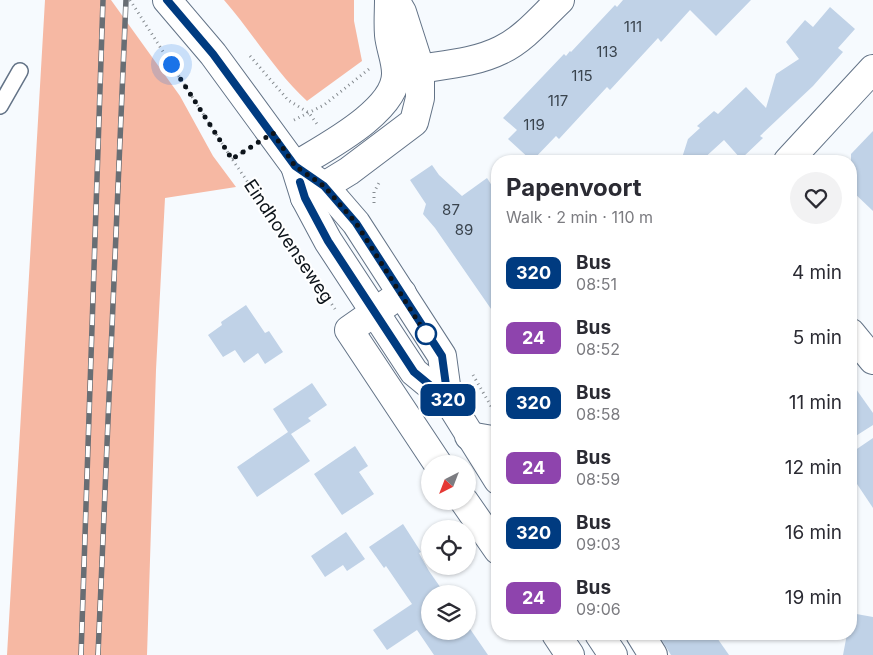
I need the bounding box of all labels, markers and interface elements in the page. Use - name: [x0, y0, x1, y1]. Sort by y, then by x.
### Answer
- house number: 111: [624, 17, 642, 36]
- house number: 113: [596, 42, 618, 61]
- your location: [159, 52, 184, 77]
- house number: 115: [571, 66, 593, 85]
- house number: 117: [548, 91, 568, 110]
- house number: 119: [523, 115, 545, 134]
- button: heart: [790, 172, 842, 224]
- text: Papenvoort: [506, 173, 642, 202]
- street label: Eindhovenseweg: [240, 175, 338, 307]
- house number: 87: [442, 200, 460, 219]
- text: Walk · 2 min · 110 m: [506, 207, 653, 227]
- house number: 89: [455, 220, 473, 239]
- text: Bus: [576, 251, 611, 274]
- text: 4 min: [792, 261, 842, 284]
- text: 320: [516, 262, 551, 283]
- text: 08:51: [576, 274, 617, 294]
- text: Bus: [576, 316, 611, 339]
- unlabelled marker: [415, 323, 437, 345]
- text: 5 min: [793, 326, 842, 349]
- text: 24: [522, 327, 545, 348]
- text: 08:52: [576, 339, 620, 359]
- text: Bus: [576, 381, 611, 404]
- line badge: 320: [419, 384, 477, 416]
- text: 320: [430, 389, 466, 410]
- text: 11 min: [789, 391, 842, 414]
- text: 320: [516, 392, 551, 413]
- text: 08:58: [576, 404, 620, 424]
- text: Bus: [576, 446, 611, 469]
- north arrow: [421, 455, 476, 510]
- map controls: [421, 455, 476, 640]
- text: 12 min: [785, 456, 842, 479]
- text: 24: [522, 457, 545, 478]
- text: 08:59: [576, 469, 620, 489]
- text: Bus: [576, 511, 611, 534]
- button: locate: [421, 520, 476, 575]
- text: 16 min: [785, 521, 842, 544]
- text: 320: [516, 522, 551, 543]
- text: 09:03: [576, 534, 621, 554]
- text: Bus: [576, 576, 611, 599]
- button: layers: [421, 585, 476, 640]
- text: 19 min: [785, 586, 842, 609]
- text: 24: [522, 587, 545, 608]
- text: 09:06: [576, 599, 621, 619]

